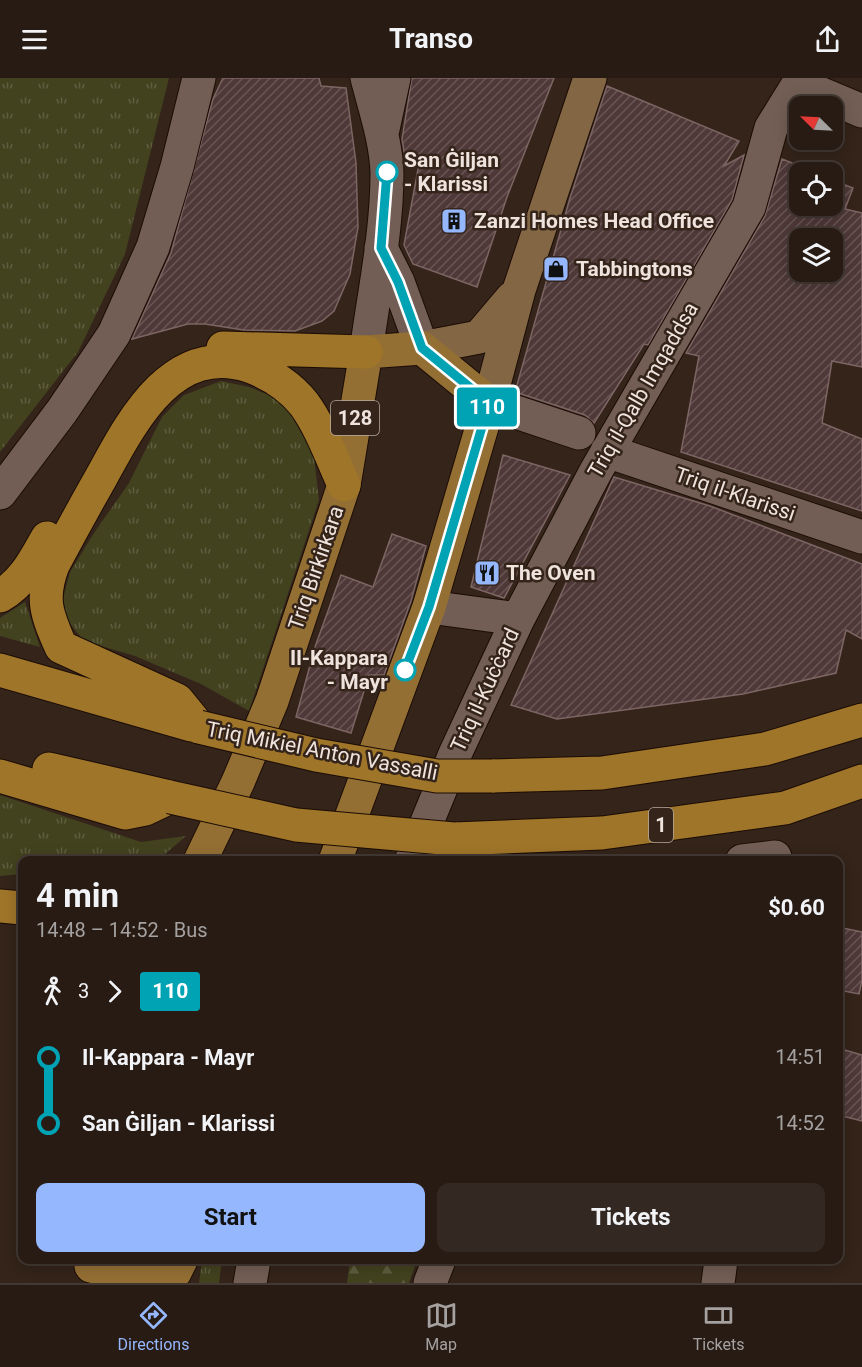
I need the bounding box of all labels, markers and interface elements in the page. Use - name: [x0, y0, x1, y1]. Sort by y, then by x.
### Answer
- icon: menu: [18, 23, 51, 56]
- text: Transo: [389, 23, 473, 55]
- icon: share: [811, 23, 844, 56]
- north arrow: [789, 96, 843, 150]
- map controls: [789, 96, 843, 282]
- place label: San Ġiljan - Klarissi: [404, 148, 499, 196]
- marker: San Ġiljan - Klarissi: [376, 161, 398, 183]
- button: locate: [789, 162, 843, 216]
- building icon: Zanzi Homes Head Office: [439, 206, 469, 236]
- place label: Zanzi Homes Head Office: [474, 209, 714, 233]
- button: layers: [789, 228, 843, 282]
- shop icon: Tabbingtons: [541, 254, 571, 284]
- place label: Tabbingtons: [576, 257, 693, 281]
- street label: Triq il-Qalb Imqaddsa: [583, 298, 703, 482]
- line badge: 110: [452, 388, 522, 426]
- text: 110: [469, 395, 505, 419]
- road number: 128: [331, 401, 379, 435]
- street label: Triq il-Klarissi: [672, 462, 798, 526]
- street label: Triq Birkirkara: [284, 503, 348, 633]
- restaurant icon: The Oven: [472, 558, 502, 588]
- place label: The Oven: [506, 561, 595, 585]
- street label: Triq il-Kuċċard: [446, 624, 524, 756]
- place label: Il-Kappara - Mayr: [290, 646, 388, 694]
- marker: Il-Kappara - Mayr: [394, 659, 416, 681]
- street label: Triq Mikiel Anton Vassalli: [204, 717, 440, 785]
- road number: 1: [649, 808, 673, 842]
- text: 4 min: [36, 876, 119, 915]
- text: $0.60: [768, 895, 825, 920]
- text: 14:48 – 14:52 · Bus: [36, 918, 208, 942]
- icon: walk: [36, 975, 69, 1008]
- icon: forward: [98, 975, 131, 1008]
- text: 3: [78, 979, 89, 1003]
- text: 110: [152, 979, 188, 1003]
- text: Il-Kappara - Mayr: [82, 1045, 254, 1070]
- text: 14:51: [775, 1045, 825, 1069]
- text: San Ġiljan - Klarissi: [82, 1111, 275, 1136]
- text: 14:52: [775, 1111, 825, 1135]
- button: Start: [36, 1183, 425, 1252]
- button: Tickets: [437, 1183, 825, 1252]
- tab: Directions: [118, 1299, 189, 1354]
- tab: Map: [425, 1299, 458, 1354]
- tab: Tickets: [693, 1299, 744, 1354]

